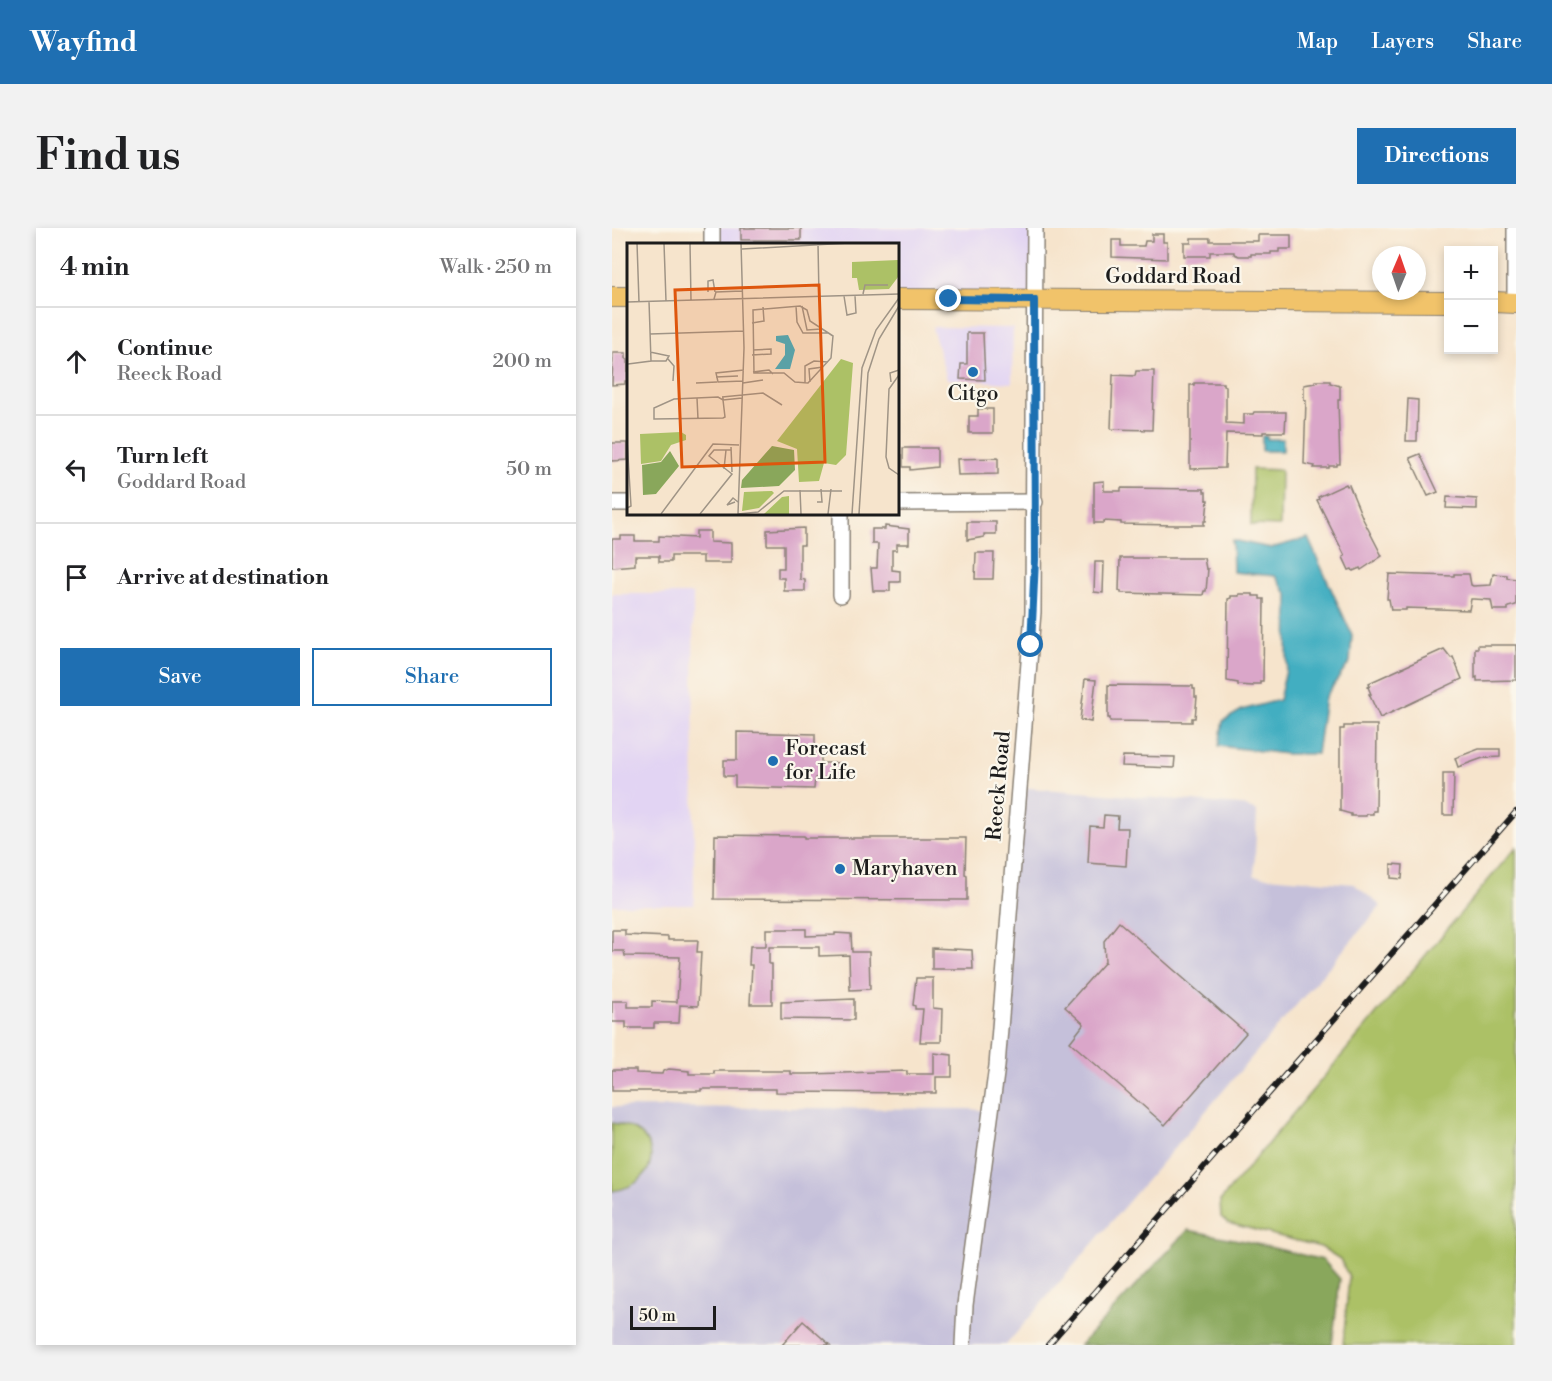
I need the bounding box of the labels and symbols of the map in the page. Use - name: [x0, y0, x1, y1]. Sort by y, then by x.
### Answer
- inset map: [627, 243, 898, 514]
- north arrow: [1372, 246, 1426, 300]
- street label: Goddard Road: [1105, 264, 1241, 290]
- route end: [935, 285, 961, 311]
- marker: Citgo: [966, 365, 980, 379]
- place label: Citgo: [947, 381, 999, 407]
- route start: [1017, 631, 1043, 657]
- street label: Reeck Road: [981, 730, 1017, 842]
- place label: Forecast for Life: [785, 736, 867, 786]
- marker: Forecast for Life: [766, 754, 780, 768]
- place label: Maryhaven: [852, 856, 958, 882]
- marker: Maryhaven: [833, 862, 847, 876]
- scale bar: [630, 1303, 716, 1330]

